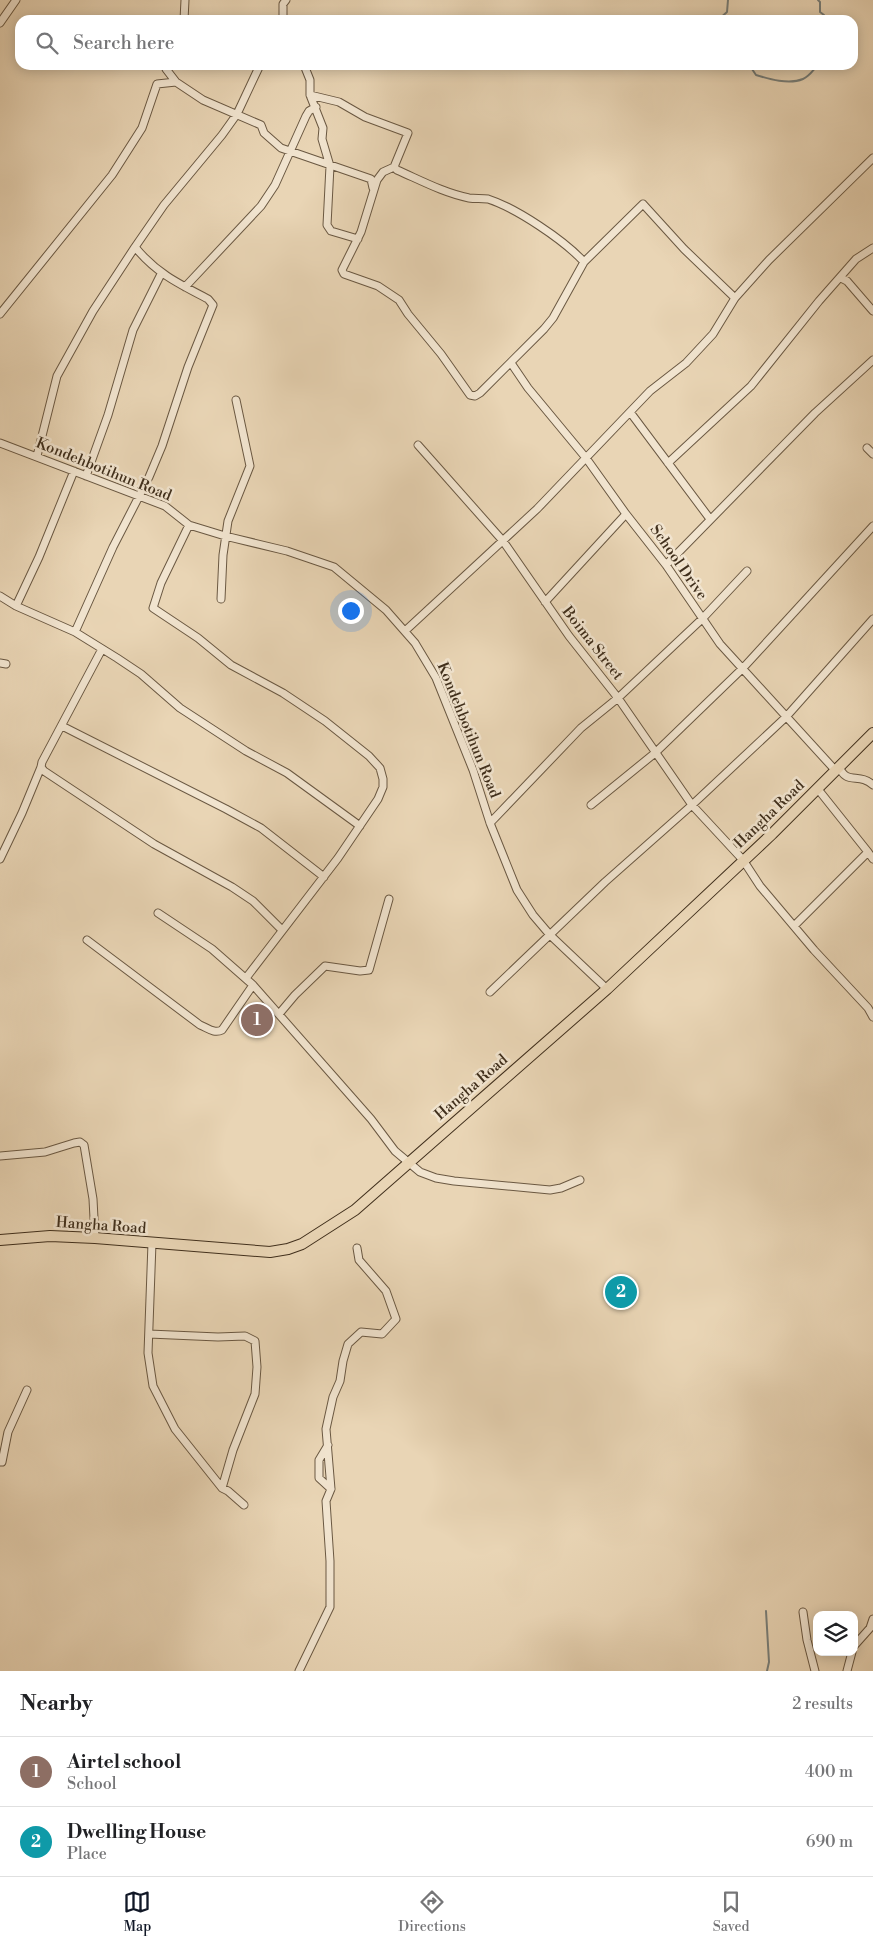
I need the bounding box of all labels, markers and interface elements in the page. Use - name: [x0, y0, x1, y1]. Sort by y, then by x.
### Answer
- search box: [15, 15, 858, 70]
- icon: search: [33, 29, 61, 57]
- text: Search here: [73, 31, 174, 55]
- street label: Kondehbotihun Road: [33, 434, 175, 506]
- street label: School Drive: [646, 521, 711, 604]
- your location: [338, 598, 364, 624]
- street label: Boima Street: [557, 602, 628, 685]
- street label: Kondehbotihun Road: [433, 660, 505, 801]
- street label: Hangha Road: [730, 776, 809, 853]
- pin: 1: [241, 1001, 273, 1039]
- street label: Hangha Road: [431, 1050, 512, 1124]
- street label: Hangha Road: [55, 1213, 147, 1238]
- pin: 2: [605, 1273, 637, 1311]
- map controls: [813, 1611, 858, 1656]
- button: layers: [813, 1611, 858, 1656]
- text: Nearby: [20, 1691, 93, 1717]
- text: 2 results: [792, 1694, 853, 1714]
- text: Airtel school: [67, 1750, 181, 1774]
- text: 1: [32, 1762, 40, 1782]
- text: 400 m: [805, 1762, 853, 1782]
- text: School: [67, 1774, 116, 1794]
- text: Dwelling House: [67, 1820, 206, 1844]
- text: 2: [31, 1832, 41, 1852]
- text: 690 m: [806, 1832, 853, 1852]
- text: Place: [67, 1844, 107, 1864]
- tab: Map: [123, 1888, 151, 1936]
- tab: Directions: [398, 1888, 466, 1936]
- tab: Saved: [713, 1888, 750, 1936]

